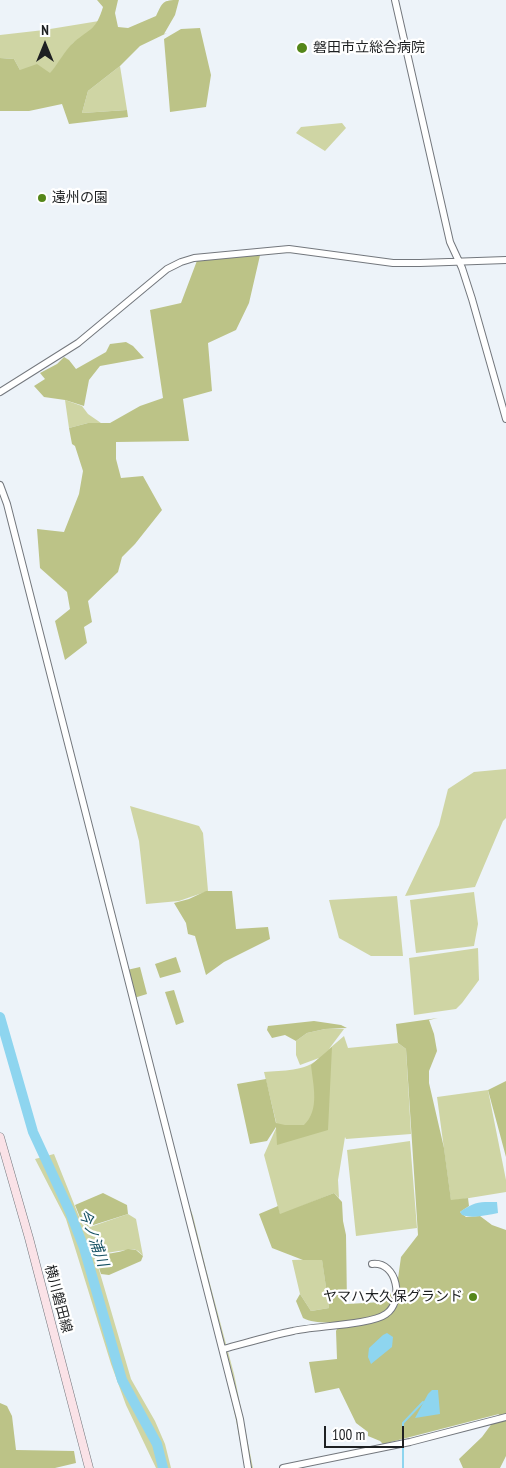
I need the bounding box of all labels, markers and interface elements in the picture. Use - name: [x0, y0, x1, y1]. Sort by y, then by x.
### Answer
- north arrow: [20, 20, 70, 70]
- text: N: [41, 21, 49, 39]
- place label: 磐田市立総合病院: [313, 40, 425, 56]
- marker: 磐田市立総合病院: [295, 41, 309, 55]
- place label: 遠州の園: [52, 190, 108, 206]
- marker: 遠州の園: [36, 192, 48, 204]
- water label: 今ノ浦川: [74, 1207, 112, 1269]
- street label: 横川磐田線: [41, 1263, 75, 1335]
- place label: ヤマハ大久保グランド: [323, 1289, 463, 1305]
- marker: ヤマハ大久保グランド: [467, 1291, 479, 1303]
- scale bar: [326, 1416, 406, 1448]
- text: 100 m: [332, 1425, 365, 1444]

